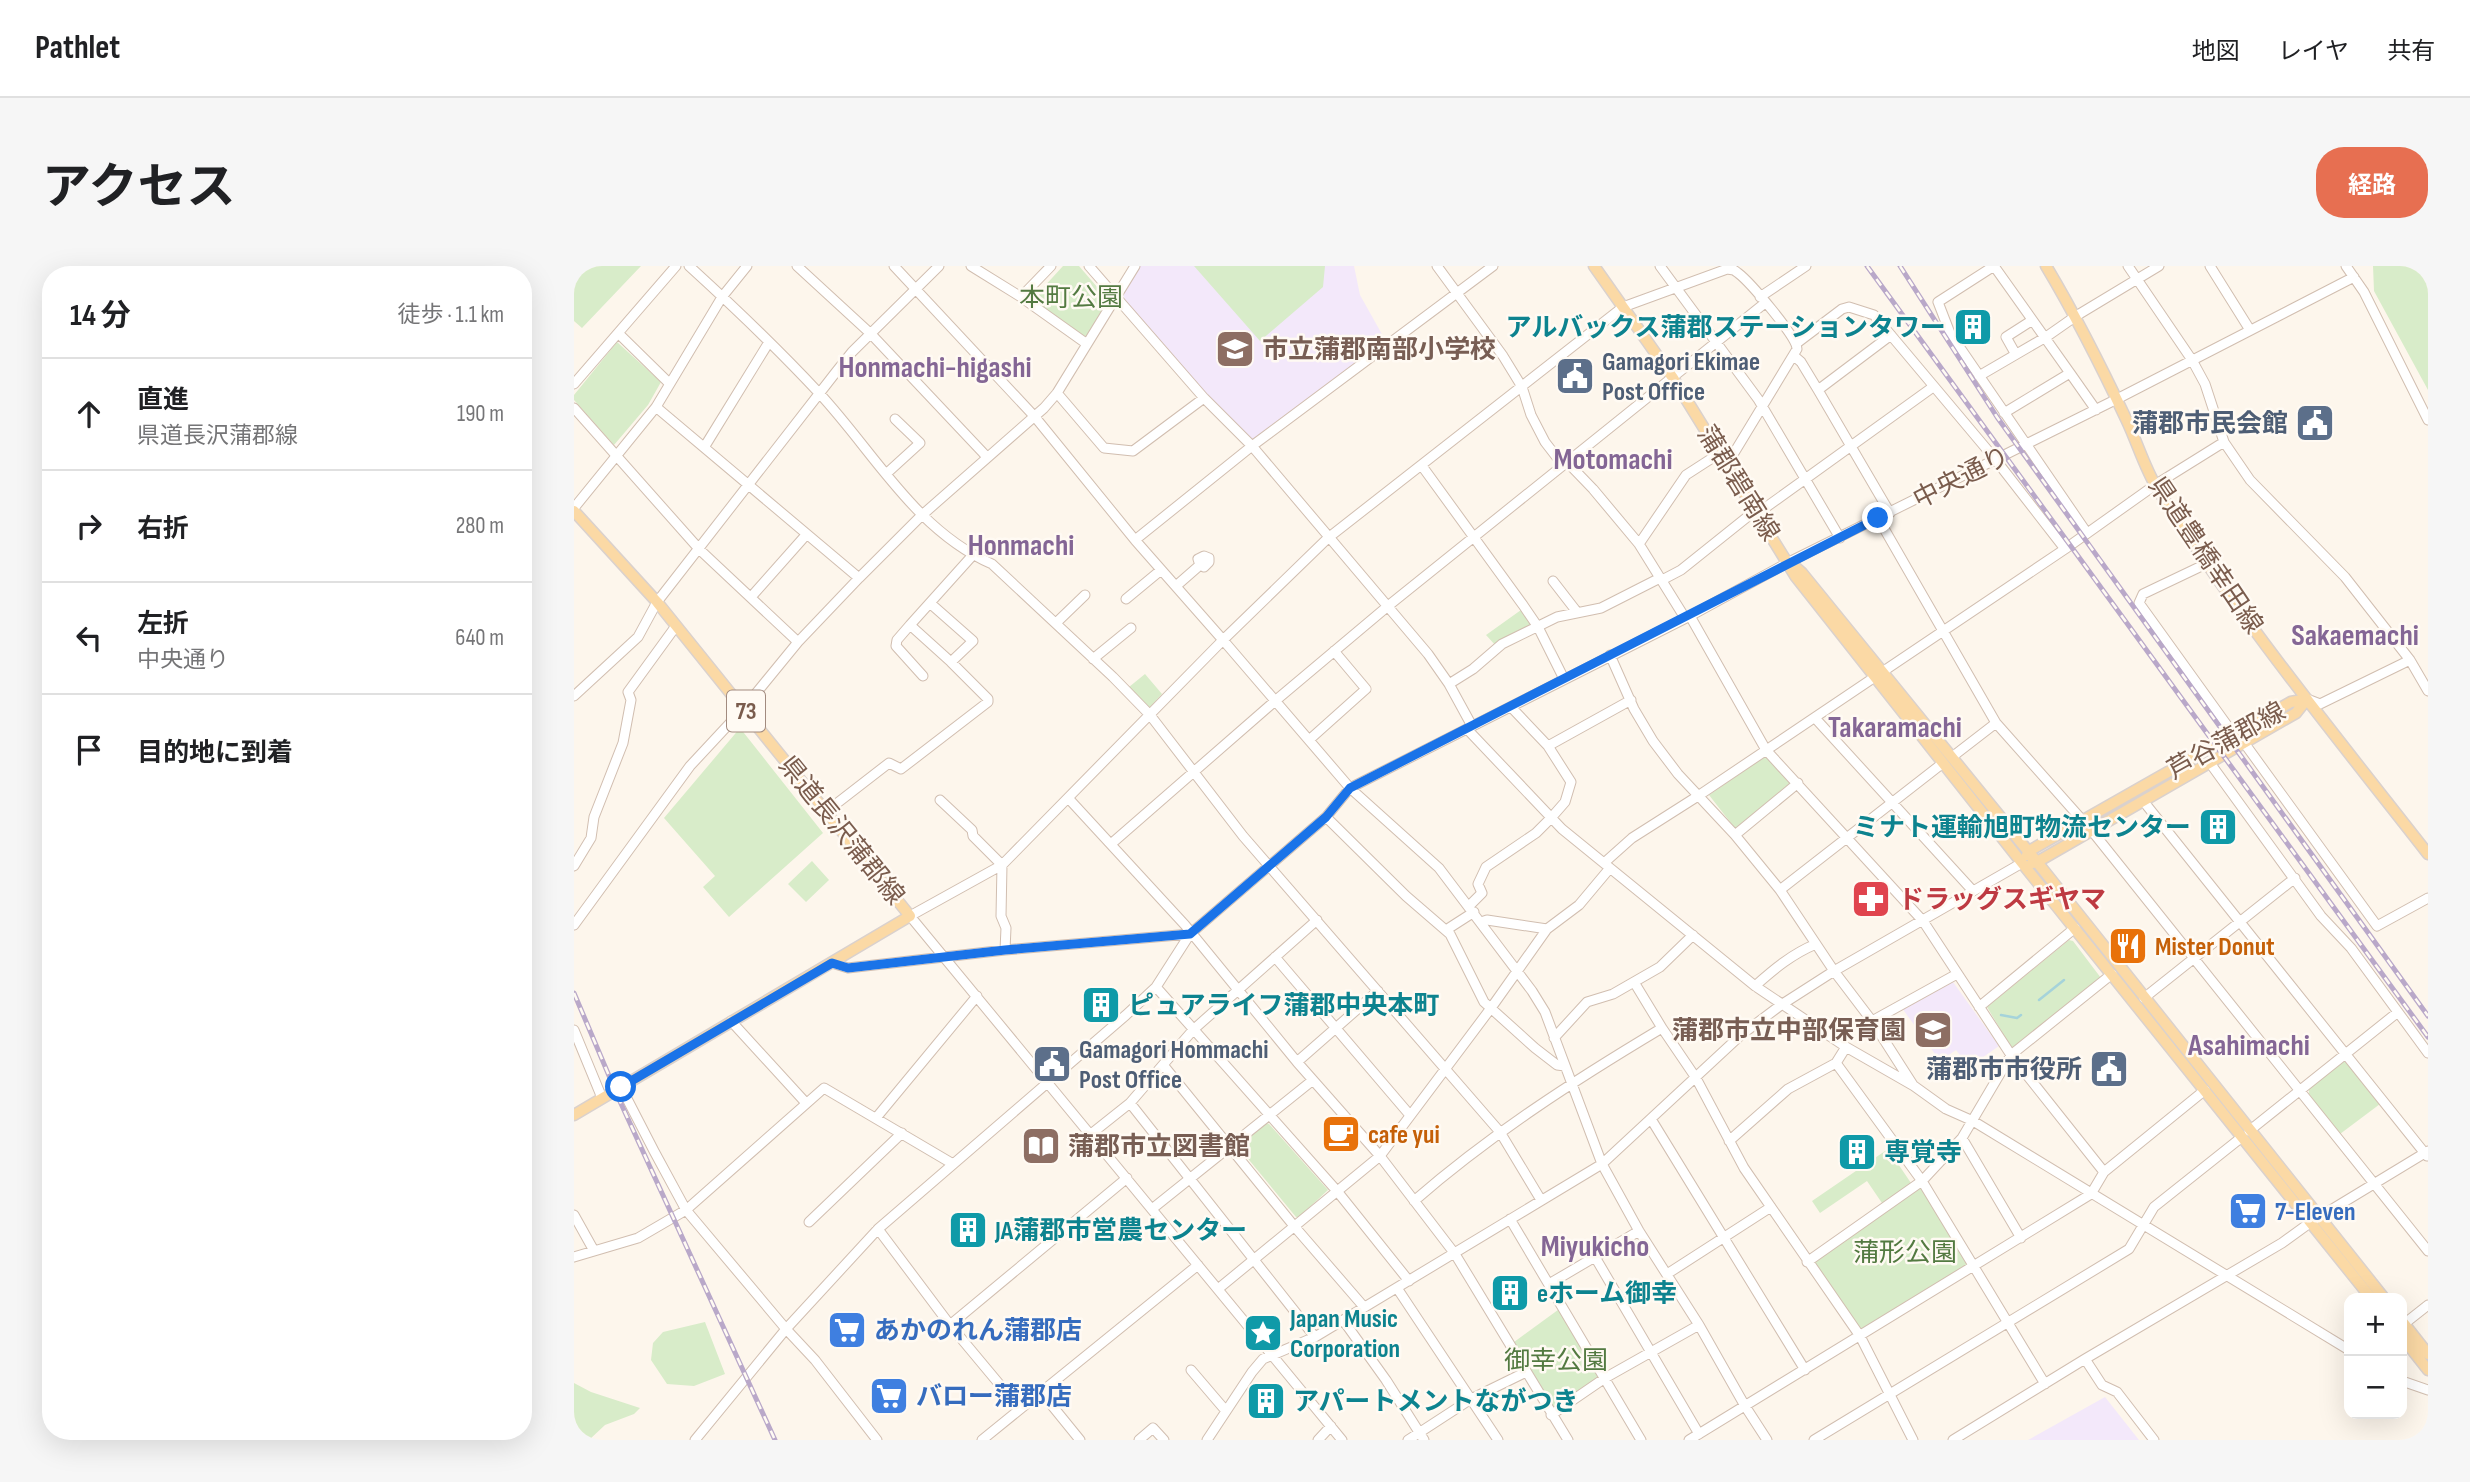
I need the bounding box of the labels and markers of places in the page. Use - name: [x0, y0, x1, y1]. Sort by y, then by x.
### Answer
- building icon: アルバックス蒲郡ステーションタワー: [1952, 306, 1994, 348]
- place label: アルバックス蒲郡ステーションタワー: [1506, 313, 1946, 344]
- school or university icon: 市立蒲郡南部小学校: [1214, 328, 1256, 370]
- place label: 市立蒲郡南部小学校: [1262, 335, 1496, 366]
- place label: Gamagori Ekimae Post Office: [1602, 347, 1760, 408]
- public building icon: Gamagori Ekimae Post Office: [1554, 355, 1596, 397]
- public building icon: 蒲郡市民会館: [2294, 402, 2336, 444]
- place label: 蒲郡市民会館: [2132, 409, 2288, 440]
- building icon: ミナト運輸旭町物流センター: [2197, 806, 2239, 848]
- place label: ミナト運輸旭町物流センター: [1853, 813, 2191, 844]
- pharmacy icon: ドラッグスギヤマ: [1850, 878, 1892, 920]
- place label: ドラッグスギヤマ: [1898, 885, 2106, 916]
- restaurant icon: Mister Donut: [2107, 925, 2149, 967]
- place label: Mister Donut: [2155, 932, 2275, 963]
- building icon: ピュアライフ蒲郡中央本町: [1080, 984, 1122, 1026]
- place label: ピュアライフ蒲郡中央本町: [1128, 991, 1439, 1022]
- school or university icon: 蒲郡市立中部保育園: [1912, 1009, 1954, 1051]
- place label: 蒲郡市立中部保育園: [1672, 1016, 1906, 1047]
- place label: Gamagori Hommachi Post Office: [1079, 1035, 1269, 1096]
- public building icon: Gamagori Hommachi Post Office: [1031, 1043, 1073, 1085]
- public building icon: 蒲郡市市役所: [2088, 1048, 2130, 1090]
- place label: 蒲郡市市役所: [1926, 1055, 2082, 1086]
- cafe icon: cafe yui: [1320, 1113, 1362, 1155]
- place label: cafe yui: [1368, 1120, 1440, 1151]
- library icon: 蒲郡市立図書館: [1020, 1125, 1062, 1167]
- building icon: 専覚寺: [1836, 1131, 1878, 1173]
- place label: 蒲郡市立図書館: [1068, 1132, 1250, 1163]
- place label: 専覚寺: [1884, 1138, 1962, 1169]
- supermarket icon: 7-Eleven: [2227, 1190, 2269, 1232]
- place label: 7-Eleven: [2275, 1197, 2356, 1228]
- building icon: JA蒲郡市営農センター: [947, 1209, 989, 1251]
- place label: JA蒲郡市営農センター: [994, 1216, 1247, 1247]
- building icon: eホーム御幸: [1489, 1272, 1531, 1314]
- place label: eホーム御幸: [1537, 1279, 1677, 1310]
- place label: Japan Music Corporation: [1289, 1304, 1400, 1365]
- supermarket icon: あかのれん蒲郡店: [826, 1309, 868, 1351]
- place icon: Japan Music Corporation: [1242, 1312, 1284, 1354]
- place label: あかのれん蒲郡店: [874, 1316, 1082, 1347]
- supermarket icon: バロー蒲郡店: [868, 1375, 910, 1417]
- building icon: アパートメントながつき: [1245, 1380, 1287, 1422]
- place label: バロー蒲郡店: [916, 1382, 1072, 1413]
- place label: アパートメントながつき: [1293, 1387, 1578, 1418]

